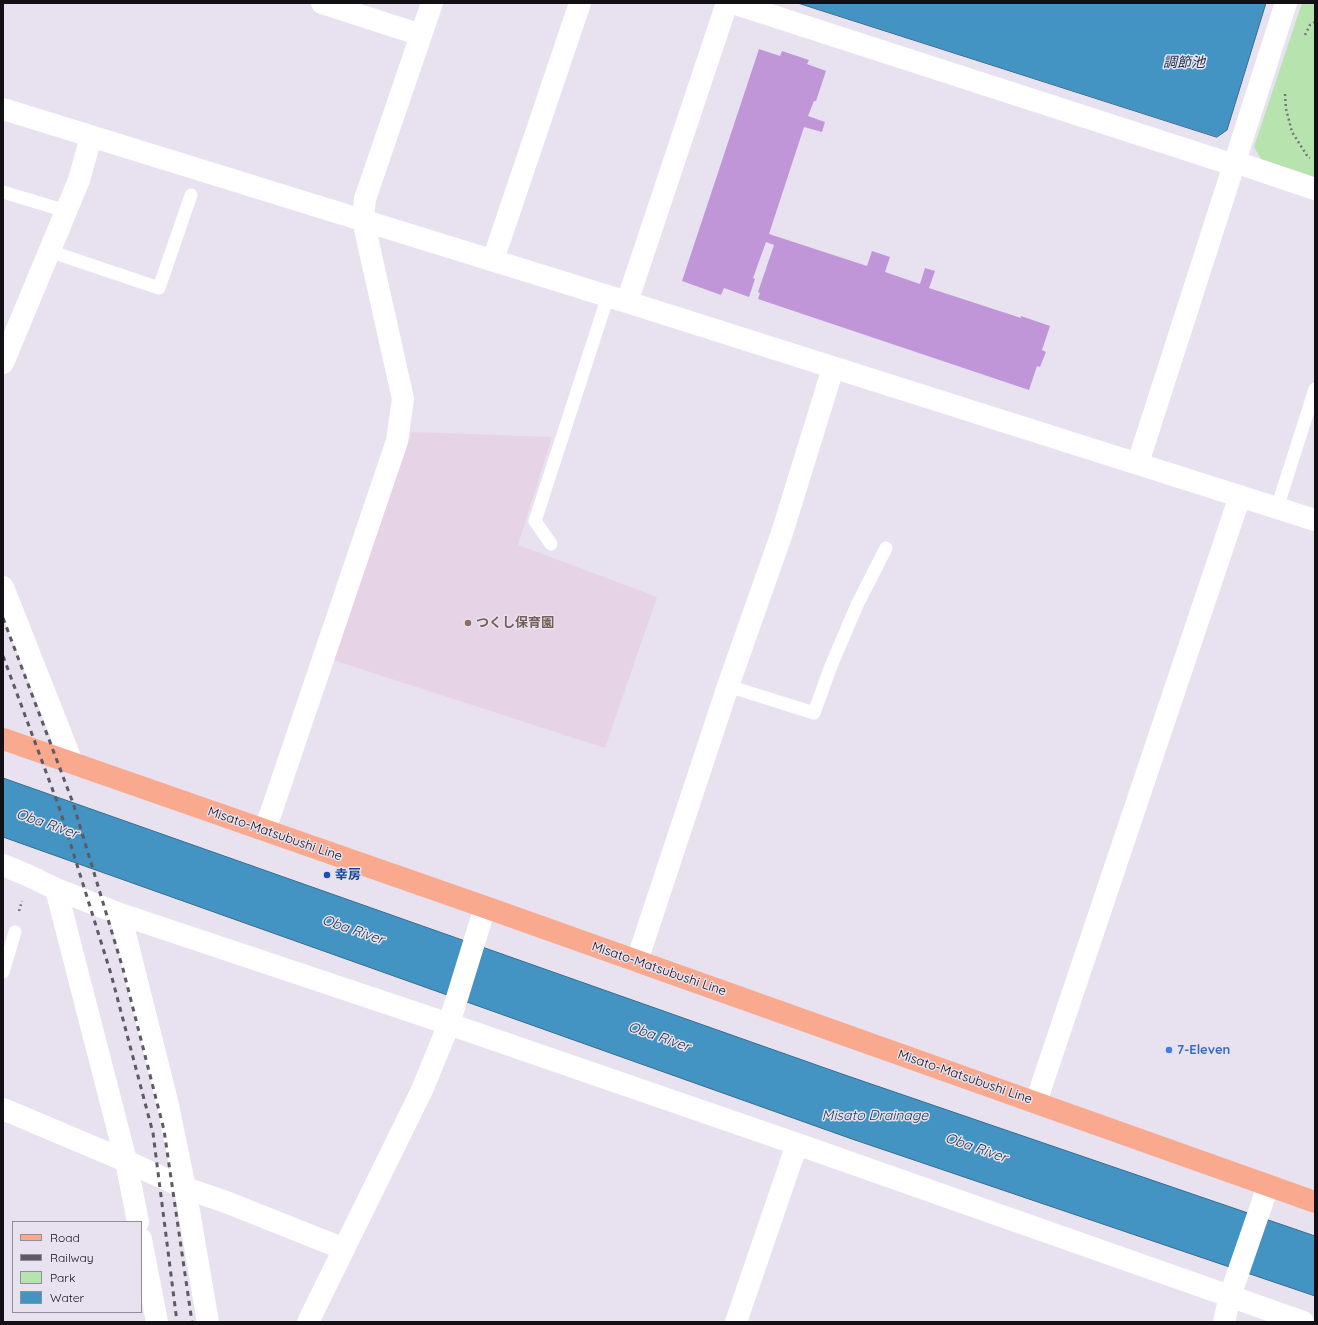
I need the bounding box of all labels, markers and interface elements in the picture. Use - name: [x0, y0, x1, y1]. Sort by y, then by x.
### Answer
- water label: 調節池: [1163, 55, 1205, 71]
- place label: つくし保育園: [476, 615, 554, 631]
- marker: つくし保育園: [463, 618, 473, 628]
- street label: Misato-Matsubushi Line: [206, 804, 344, 864]
- water label: Oba River: [14, 806, 80, 842]
- place label: 幸房: [335, 867, 361, 883]
- marker: 幸房: [322, 870, 332, 880]
- water label: Oba River: [320, 912, 386, 948]
- street label: Misato-Matsubushi Line: [590, 939, 728, 999]
- water label: Oba River: [626, 1019, 692, 1055]
- place label: 7-Eleven: [1177, 1042, 1230, 1058]
- marker: 7-Eleven: [1164, 1045, 1174, 1055]
- street label: Misato-Matsubushi Line: [896, 1047, 1034, 1107]
- water label: Misato Drainage: [822, 1108, 928, 1124]
- water label: Oba River: [943, 1130, 1009, 1166]
- legend: [12, 1221, 142, 1313]
- text: Road: [50, 1230, 80, 1245]
- text: Railway: [50, 1250, 94, 1265]
- text: Park: [50, 1270, 75, 1285]
- text: Water: [50, 1290, 84, 1305]

